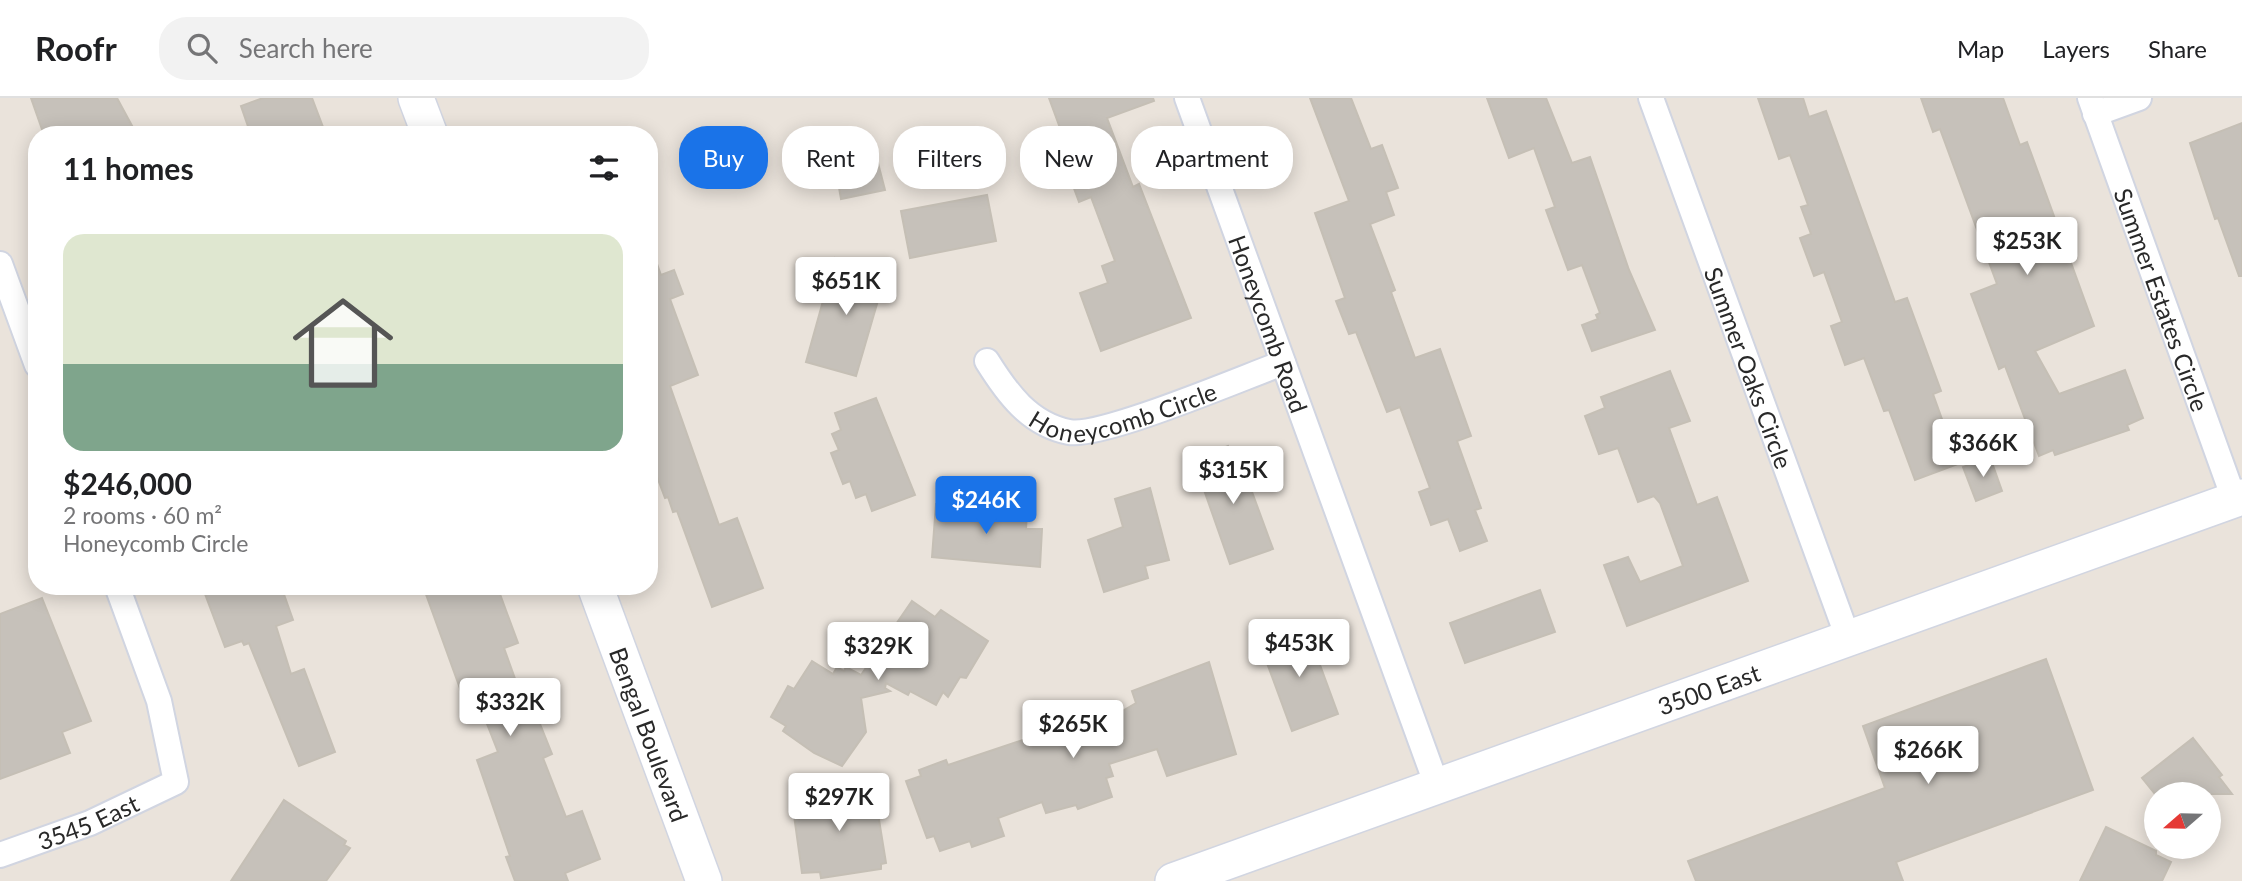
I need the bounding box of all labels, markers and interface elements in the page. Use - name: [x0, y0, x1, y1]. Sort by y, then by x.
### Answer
- search box: [159, 17, 649, 80]
- text: Roofr: [35, 28, 117, 68]
- icon: search: [183, 29, 221, 67]
- text: Search here: [239, 32, 373, 64]
- text: Map: [1957, 34, 2004, 63]
- text: Layers: [2042, 34, 2110, 63]
- text: Share: [2148, 34, 2207, 63]
- chip: Buy: [679, 126, 768, 189]
- chip: Rent: [782, 126, 879, 189]
- chip: Filters: [893, 126, 1006, 189]
- chip: New: [1020, 126, 1117, 189]
- chip: Apartment: [1131, 126, 1293, 189]
- icon: filters: [585, 149, 623, 187]
- text: 11 homes: [63, 150, 194, 186]
- street label: Summer Estates Circle: [2109, 184, 2216, 415]
- pin: $253K: [1978, 218, 2076, 277]
- text: $253K: [1992, 226, 2062, 254]
- street label: Honeycomb Road: [1223, 231, 1315, 416]
- pin: $651K: [797, 258, 895, 317]
- street label: Summer Oaks Circle: [1699, 263, 1799, 472]
- text: $651K: [811, 266, 881, 294]
- icon: home: [280, 280, 406, 406]
- street label: Honeycomb Circle: [1024, 376, 1220, 447]
- pin: $366K: [1934, 420, 2032, 479]
- text: $366K: [1948, 428, 2018, 456]
- pin: $315K: [1184, 446, 1282, 506]
- text: $315K: [1198, 455, 1268, 483]
- text: $246,000: [63, 465, 192, 501]
- pin: $246K: [937, 476, 1035, 536]
- text: $246K: [951, 485, 1021, 513]
- text: 2 rooms · 60 m²: [63, 501, 222, 529]
- text: Honeycomb Circle: [63, 529, 248, 557]
- pin: $453K: [1250, 620, 1348, 679]
- pin: $329K: [829, 622, 927, 682]
- text: $453K: [1264, 628, 1334, 656]
- text: $329K: [843, 631, 913, 659]
- street label: Bengal Boulevard: [604, 643, 695, 825]
- street label: 3500 East: [1653, 657, 1764, 720]
- pin: $332K: [461, 678, 559, 738]
- text: $332K: [475, 687, 545, 715]
- pin: $265K: [1024, 700, 1122, 760]
- text: $265K: [1038, 709, 1108, 737]
- pin: $266K: [1879, 726, 1977, 786]
- text: $266K: [1893, 735, 1963, 763]
- pin: $297K: [790, 774, 888, 833]
- text: $297K: [804, 782, 874, 810]
- north arrow: [2144, 782, 2221, 859]
- map controls: [2144, 782, 2221, 859]
- street label: 3545 East: [34, 787, 143, 855]

